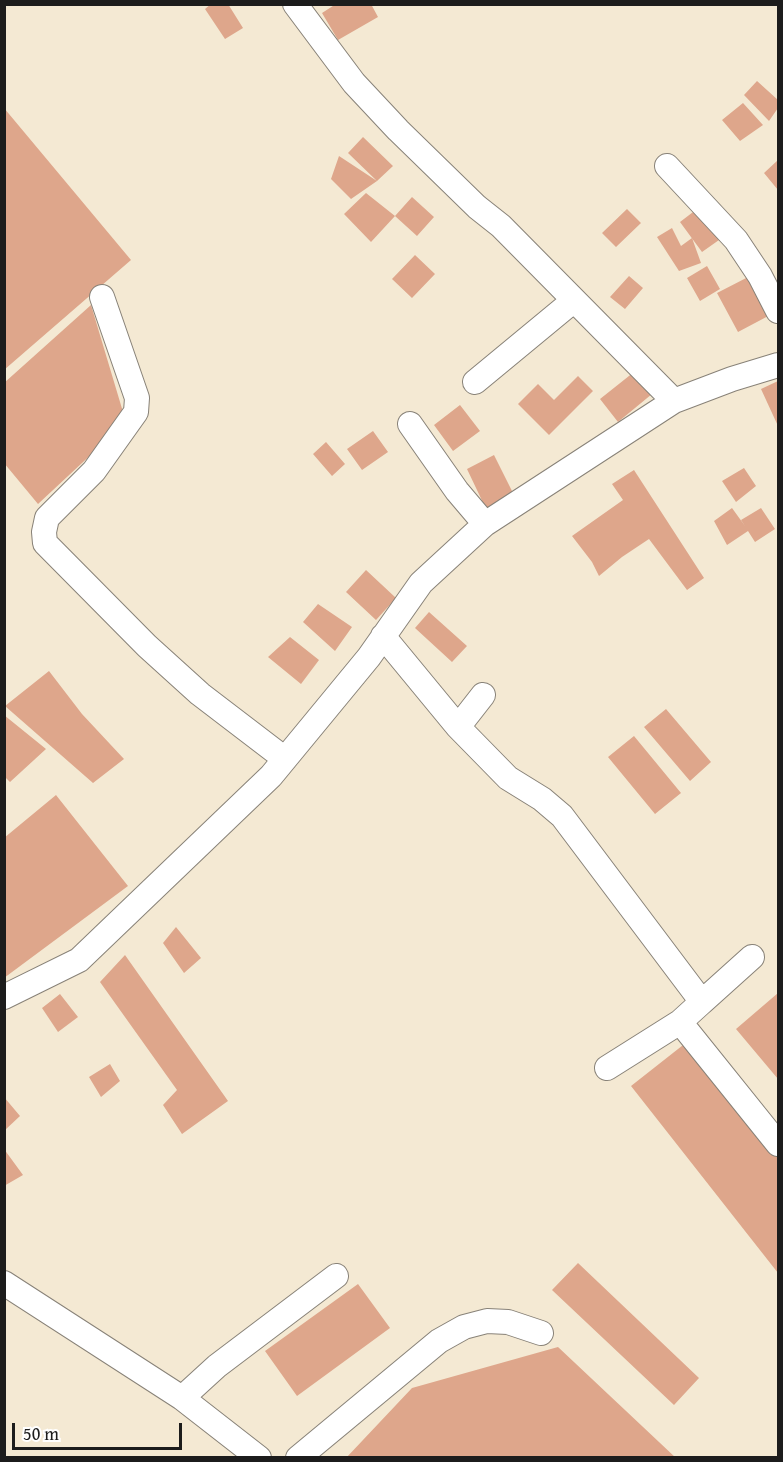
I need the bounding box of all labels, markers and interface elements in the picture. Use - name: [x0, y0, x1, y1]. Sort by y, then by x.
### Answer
- scale bar: [15, 1411, 184, 1449]
- text: 50 m: [23, 1420, 59, 1447]

